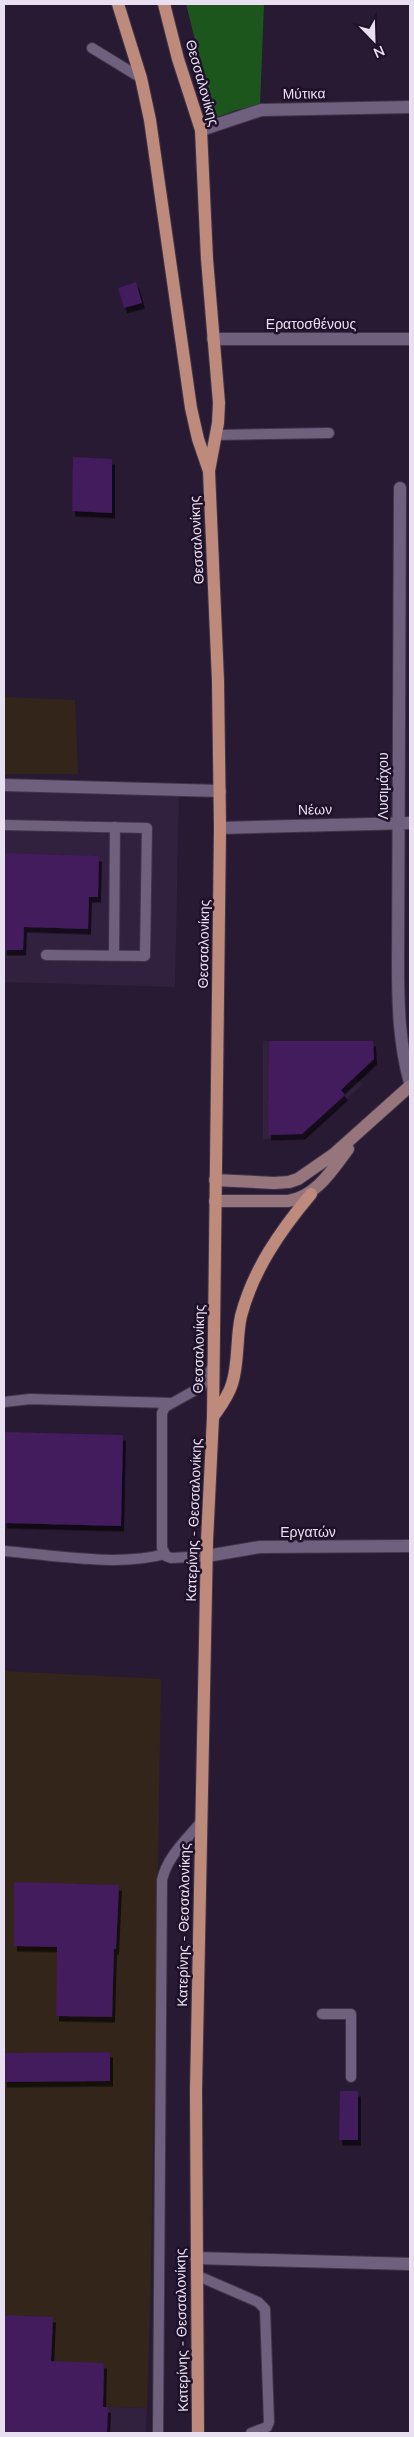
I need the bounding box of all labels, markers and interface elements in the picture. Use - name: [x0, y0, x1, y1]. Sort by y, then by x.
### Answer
- north arrow: [349, 15, 399, 65]
- street label: Θεσσαλονίκης: [181, 38, 223, 128]
- text: N: [370, 41, 387, 62]
- street label: Μύτικα: [282, 84, 326, 104]
- street label: Ερατοσθένους: [266, 315, 356, 334]
- street label: Θεσσαλονίκης: [185, 495, 209, 585]
- street label: Λυσιμάχου: [374, 752, 393, 820]
- street label: Νέων: [298, 800, 332, 820]
- street label: Θεσσαλονίκης: [194, 899, 214, 989]
- street label: Θεσσαλονίκης: [189, 1304, 209, 1394]
- street label: Κατερίνης - Θεσσαλονίκης: [182, 1438, 206, 1602]
- street label: Εργατών: [280, 1523, 336, 1542]
- street label: Κατερίνης - Θεσσαλονίκης: [173, 1843, 195, 2007]
- street label: Κατερίνης - Θεσσαλονίκης: [171, 2248, 193, 2412]

